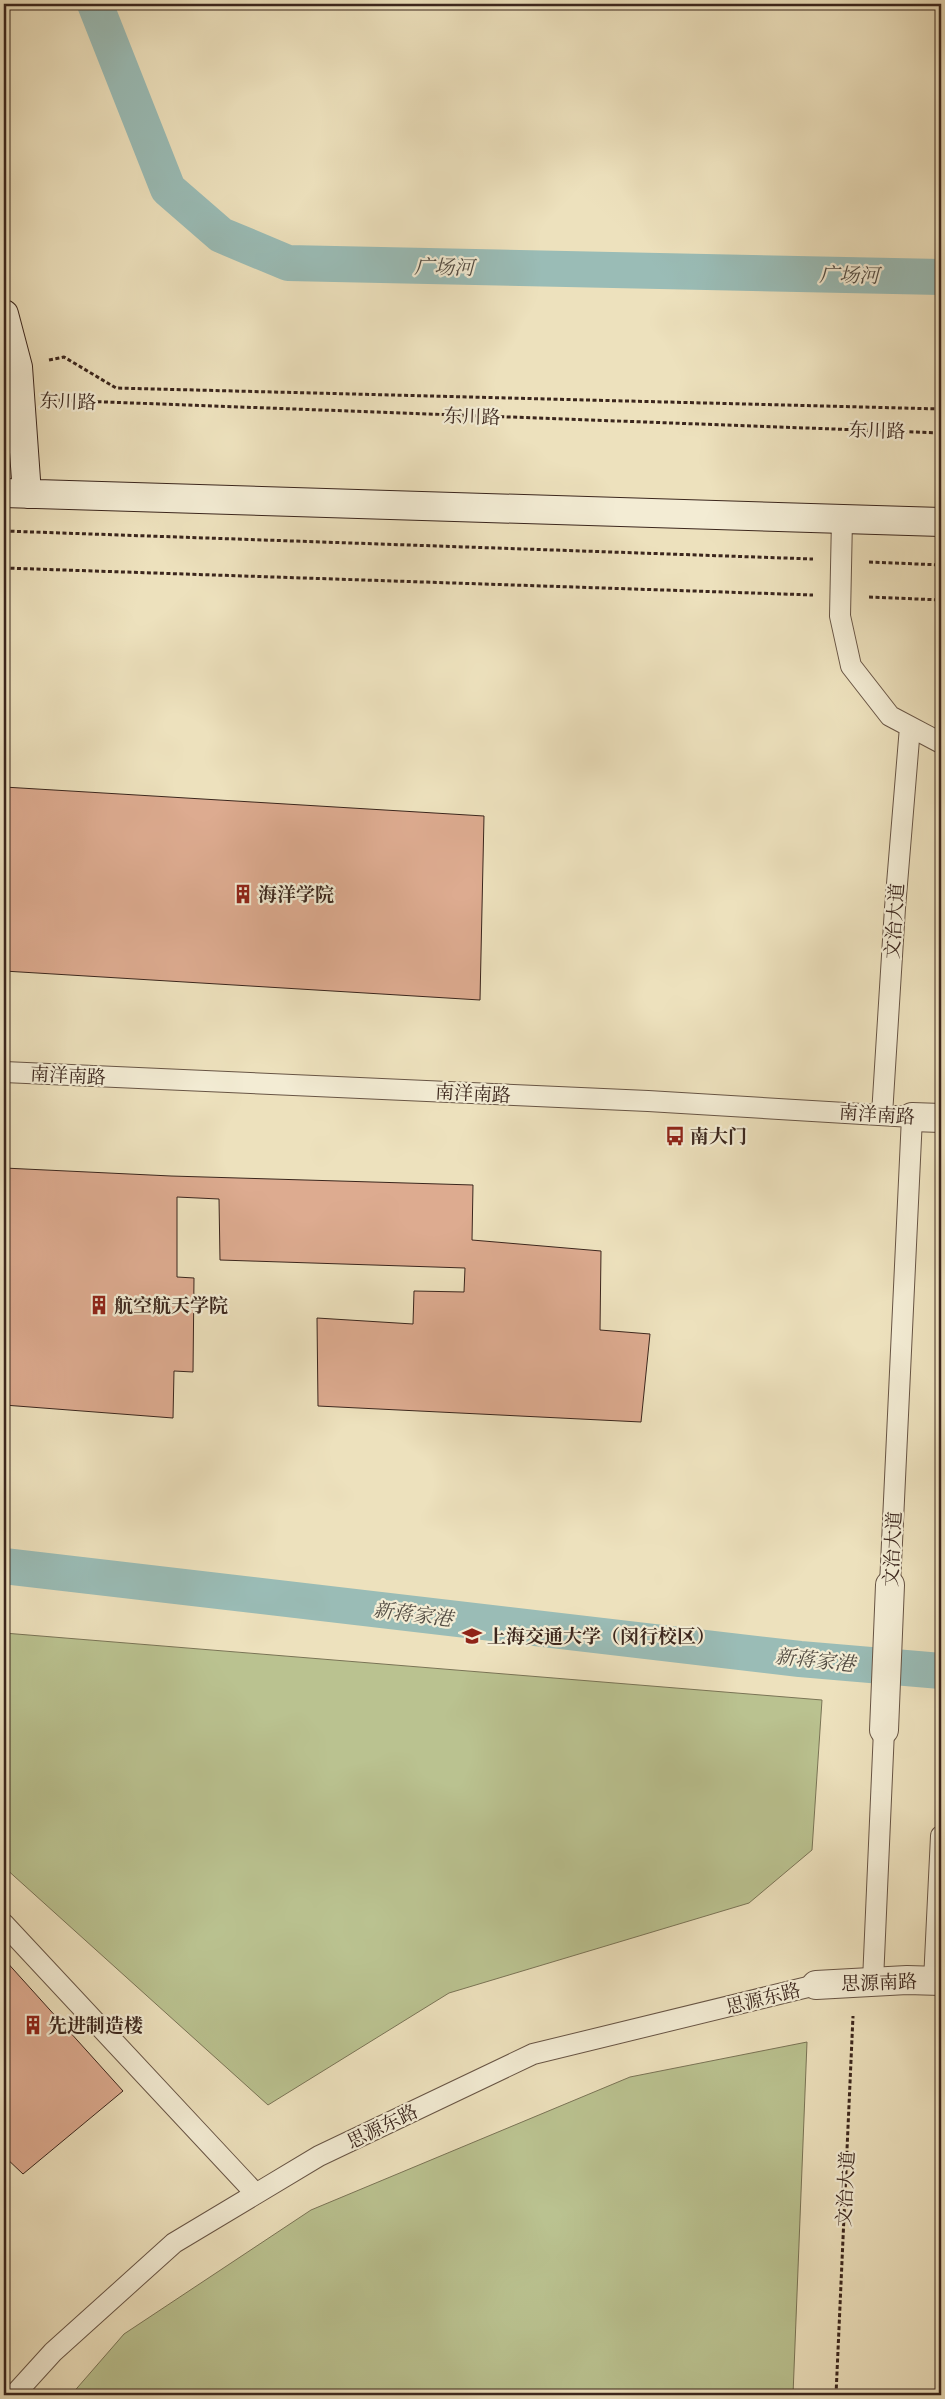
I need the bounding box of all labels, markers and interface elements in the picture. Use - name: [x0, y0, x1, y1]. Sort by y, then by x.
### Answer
- water label: 广场河: [414, 254, 477, 280]
- water label: 广场河: [819, 262, 882, 288]
- street label: 东川路: [39, 389, 97, 414]
- street label: 东川路: [443, 404, 501, 429]
- street label: 东川路: [848, 418, 906, 443]
- street label: 文治大道: [880, 882, 909, 960]
- building icon: 海洋学院: [232, 883, 254, 905]
- place label: 海洋学院: [258, 883, 334, 906]
- street label: 南洋南路: [29, 1062, 107, 1089]
- street label: 南洋南路: [434, 1080, 512, 1107]
- street label: 南洋南路: [838, 1100, 916, 1129]
- bus stop icon: 南大门: [664, 1125, 686, 1147]
- place label: 南大门: [690, 1125, 747, 1148]
- building icon: 航空航天学院: [88, 1294, 110, 1316]
- place label: 航空航天学院: [114, 1294, 228, 1317]
- street label: 文治大道: [879, 1510, 906, 1588]
- water label: 新蒋家港: [372, 1597, 457, 1631]
- school or university icon: 上海交通大学（闵行校区）: [461, 1625, 483, 1647]
- place label: 上海交通大学（闵行校区）: [487, 1625, 715, 1648]
- water label: 新蒋家港: [774, 1644, 859, 1676]
- street label: 思源南路: [841, 1970, 917, 1995]
- street label: 思源东路: [723, 1978, 803, 2019]
- building icon: 先进制造楼: [22, 2014, 44, 2036]
- place label: 先进制造楼: [48, 2014, 143, 2037]
- street label: 思源东路: [343, 2099, 421, 2153]
- street label: 文治大道: [832, 2150, 859, 2228]

